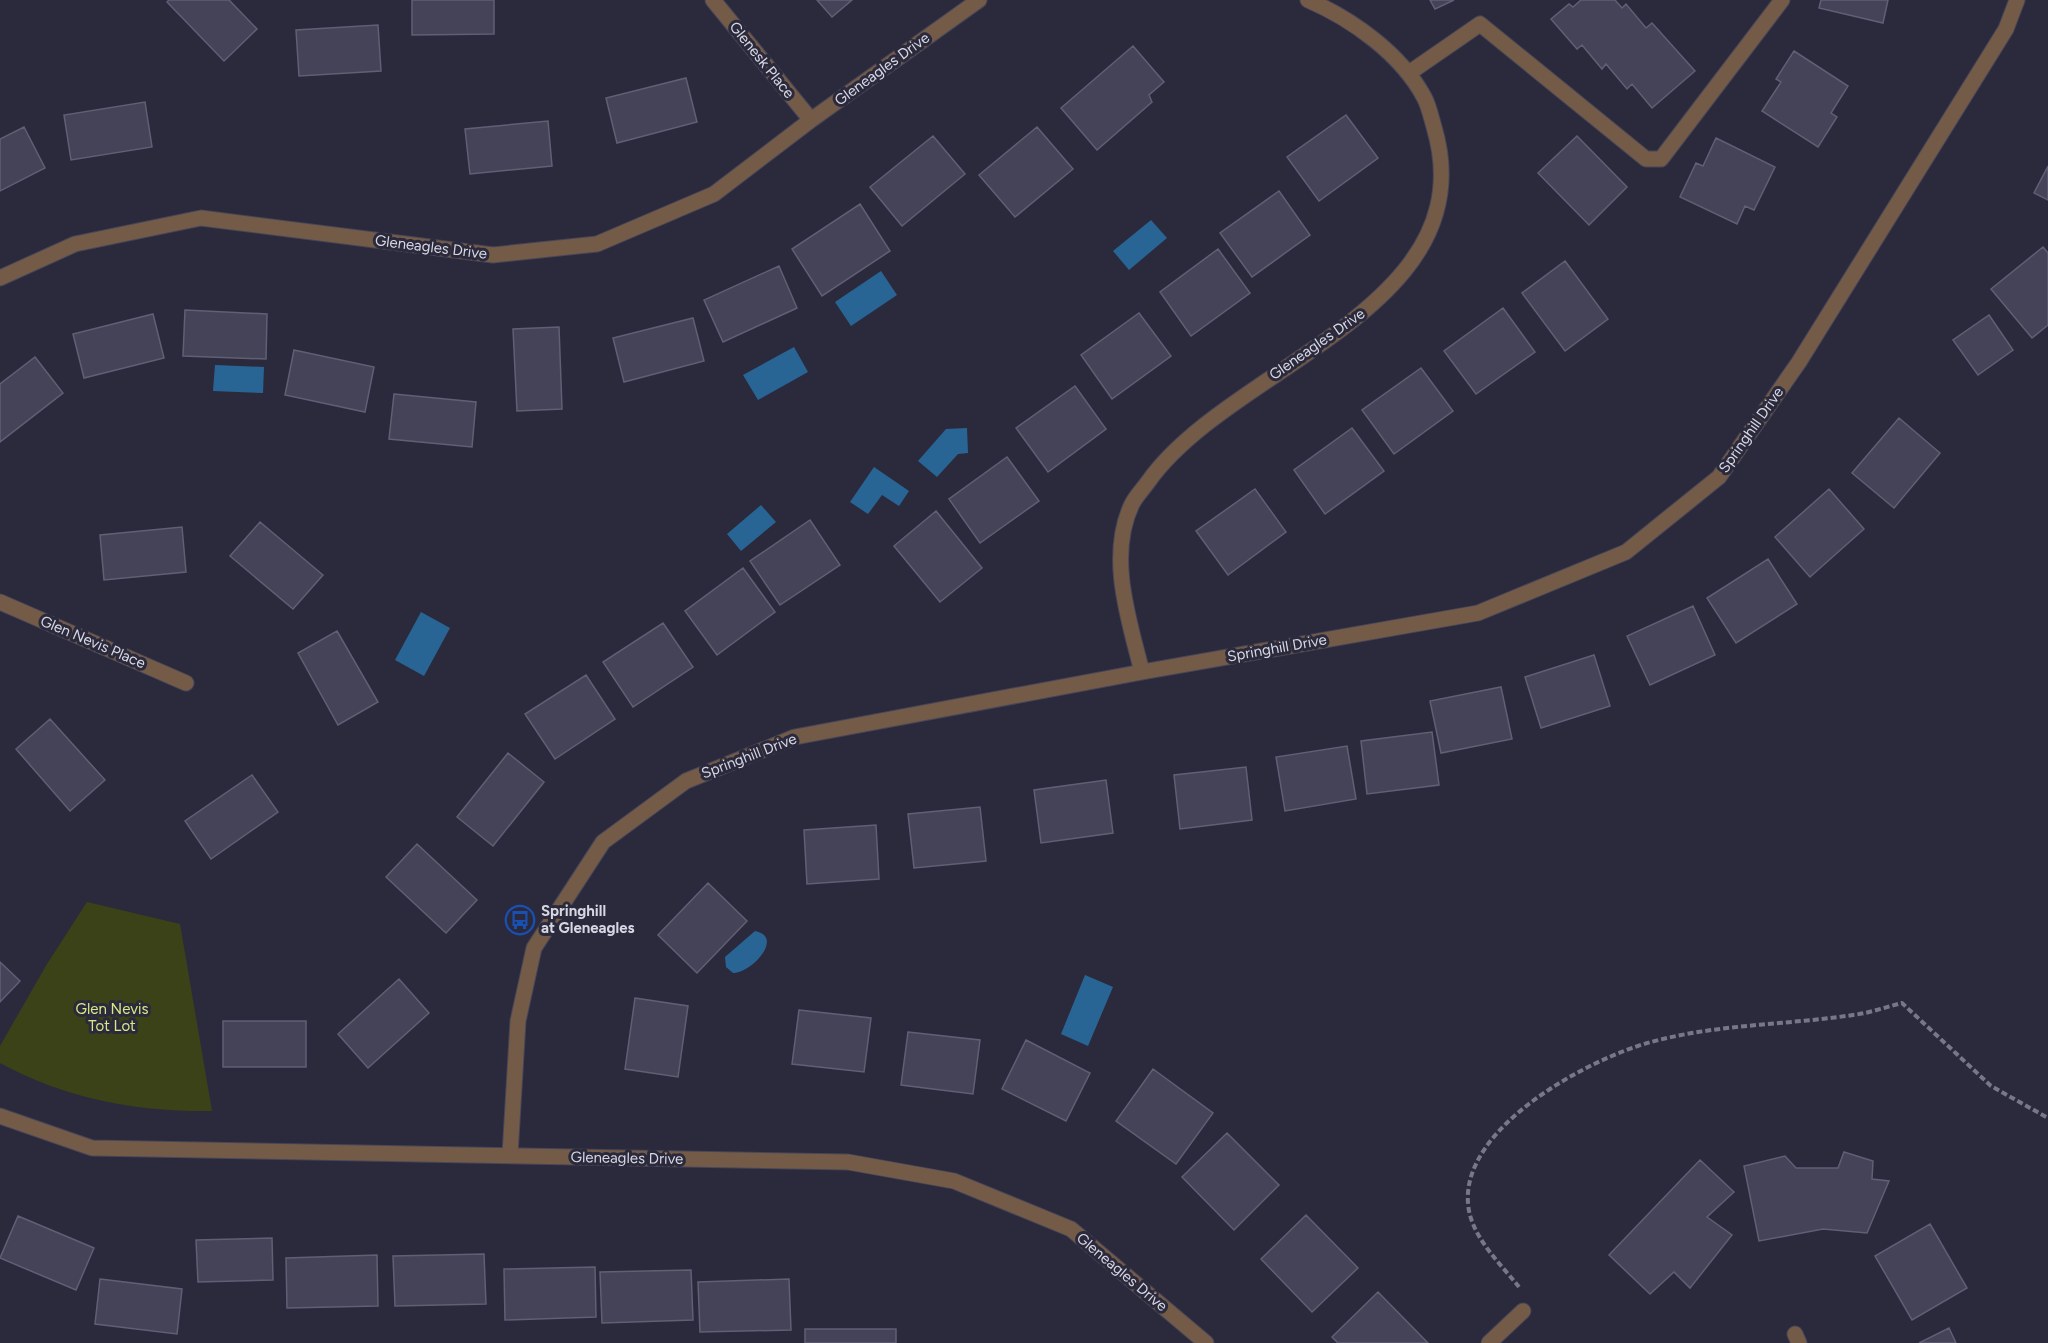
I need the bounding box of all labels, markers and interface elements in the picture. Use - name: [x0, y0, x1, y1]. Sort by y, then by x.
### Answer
- street label: Glenesk Place: [726, 18, 798, 102]
- street label: Gleneagles Drive: [831, 29, 933, 109]
- street label: Gleneagles Drive: [374, 231, 488, 263]
- street label: Gleneagles Drive: [1266, 304, 1368, 384]
- street label: Springhill Drive: [1715, 384, 1787, 476]
- street label: Glen Nevis Place: [38, 612, 148, 672]
- street label: Springhill Drive: [1226, 630, 1328, 666]
- street label: Springhill Drive: [699, 730, 799, 782]
- place label: Springhill at Gleneagles: [541, 902, 635, 937]
- bus stop icon: Springhill at Gleneagles: [504, 904, 536, 936]
- park label: Glen Nevis Tot Lot: [76, 1000, 148, 1035]
- street label: Gleneagles Drive: [570, 1148, 684, 1168]
- street label: Gleneagles Drive: [1073, 1229, 1171, 1315]

